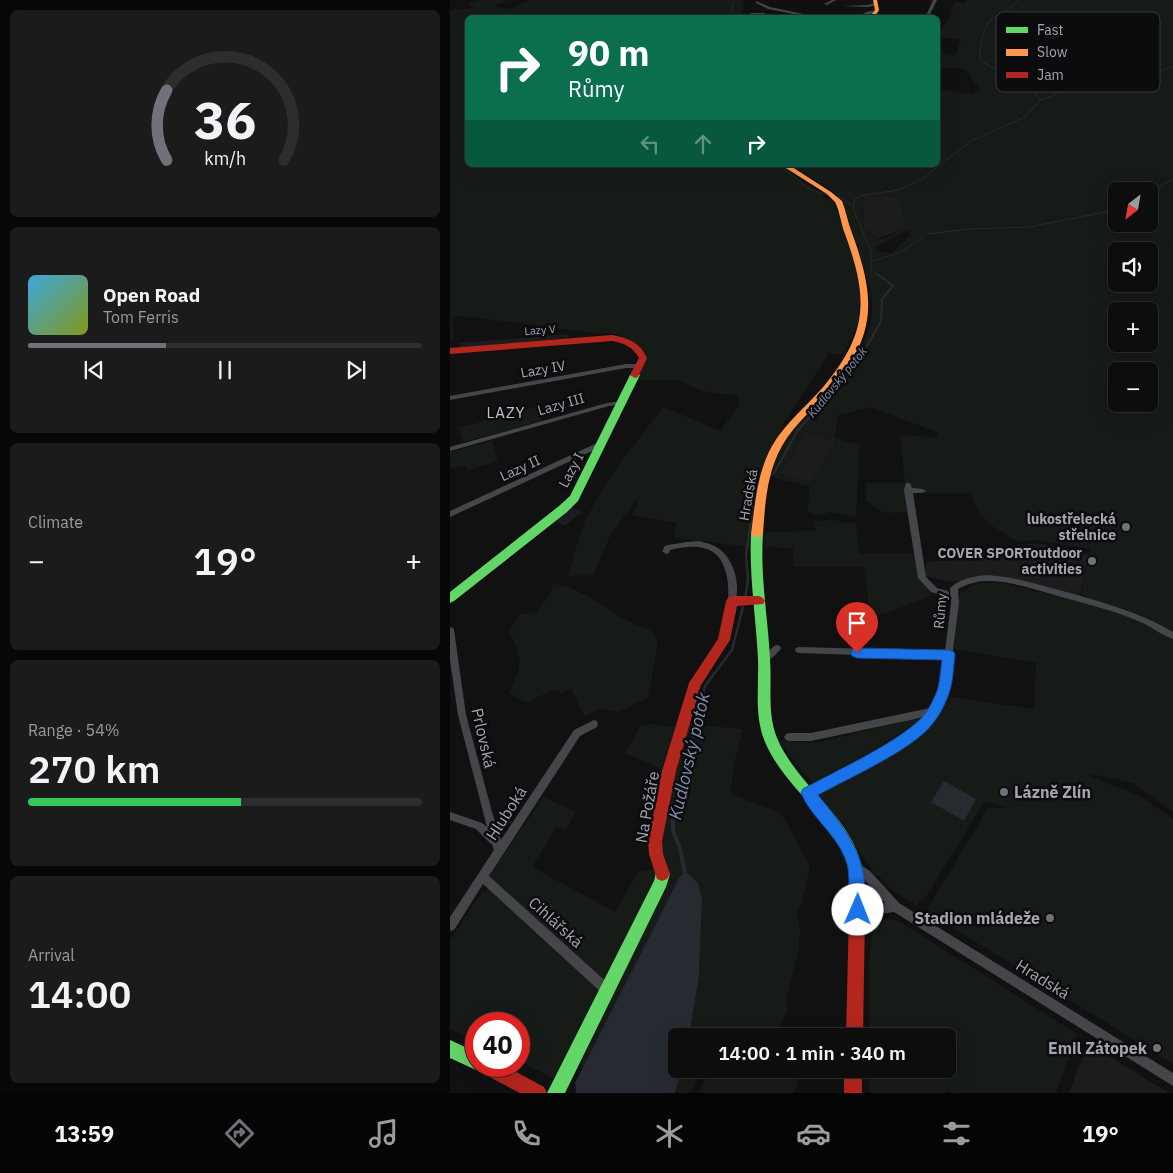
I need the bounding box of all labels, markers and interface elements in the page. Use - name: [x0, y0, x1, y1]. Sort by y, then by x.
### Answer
- legend: [996, 12, 1160, 92]
- text: Fast: [1037, 21, 1063, 39]
- text: 90 m: [568, 30, 650, 76]
- icon: right: [485, 35, 550, 100]
- text: Slow: [1037, 43, 1068, 61]
- text: Jam: [1037, 66, 1064, 84]
- text: Růmy: [568, 74, 625, 103]
- text: 36: [194, 86, 256, 153]
- icon: left: [636, 130, 664, 158]
- icon: ahead: [689, 130, 717, 158]
- icon: right: [742, 130, 770, 158]
- text: km/h: [204, 147, 246, 170]
- north arrow: [1108, 182, 1158, 232]
- map controls: [1108, 182, 1158, 412]
- button: sound: [1108, 242, 1158, 292]
- text: Open Road: [103, 283, 200, 307]
- button: +: [1108, 302, 1158, 352]
- text: Tom Ferris: [103, 307, 179, 327]
- street label: Lazy V: [524, 322, 556, 338]
- water label: Kudlovský potok: [804, 343, 871, 420]
- icon: previous: [80, 356, 108, 384]
- icon: pause: [211, 356, 239, 384]
- icon: next: [342, 356, 370, 384]
- street label: Lazy IV: [519, 356, 567, 382]
- button: −: [1108, 362, 1158, 412]
- street label: Lazy III: [535, 389, 587, 419]
- district label: LAZY: [486, 403, 526, 422]
- street label: Lazy I: [554, 449, 588, 491]
- street label: Lazy II: [497, 451, 543, 485]
- street label: Hradská: [735, 467, 761, 522]
- place label: lukostřelecká střelnice: [1027, 510, 1116, 544]
- text: Climate: [28, 512, 83, 532]
- marker: lukostřelecká střelnice: [1120, 521, 1132, 533]
- text: 19°: [193, 536, 257, 585]
- text: −: [28, 542, 45, 579]
- text: +: [405, 542, 422, 579]
- place label: COVER SPORToutdoor activities: [937, 544, 1082, 578]
- marker: COVER SPORToutdoor activities: [1086, 555, 1098, 567]
- street label: Růmy: [929, 592, 951, 630]
- pin: [836, 602, 878, 653]
- icon: arrive: [843, 609, 871, 637]
- water label: Kudlovský potok: [663, 690, 715, 822]
- street label: Prlovská: [467, 706, 501, 770]
- text: Range · 54%: [28, 720, 120, 740]
- text: 270 km: [28, 744, 160, 793]
- street label: Na Požáře: [631, 769, 663, 844]
- street label: Hluboká: [481, 782, 531, 844]
- place label: Lázně Zlín: [1014, 782, 1091, 802]
- marker: Lázně Zlín: [998, 786, 1010, 798]
- position arrow: [831, 883, 883, 935]
- street label: Cihlářská: [525, 892, 588, 952]
- place label: Stadion mládeže: [914, 908, 1040, 928]
- marker: Stadion mládeže: [1044, 912, 1056, 924]
- text: Arrival: [28, 945, 75, 965]
- street label: Hradská: [1012, 955, 1074, 1004]
- text: 14:00: [28, 969, 131, 1018]
- speed limit sign: 40: [465, 1012, 530, 1077]
- place label: Emil Zátopek: [1048, 1038, 1148, 1058]
- text: 14:00 · 1 min · 340 m: [718, 1041, 906, 1065]
- marker: Emil Zátopek: [1151, 1042, 1163, 1054]
- icon: directions: [222, 1116, 257, 1151]
- icon: music: [366, 1116, 401, 1151]
- icon: phone: [509, 1116, 544, 1151]
- icon: climate: [652, 1116, 687, 1151]
- icon: car: [796, 1116, 831, 1151]
- icon: filters: [939, 1116, 974, 1151]
- text: 13:59: [54, 1119, 114, 1148]
- text: 19°: [1082, 1119, 1119, 1148]

